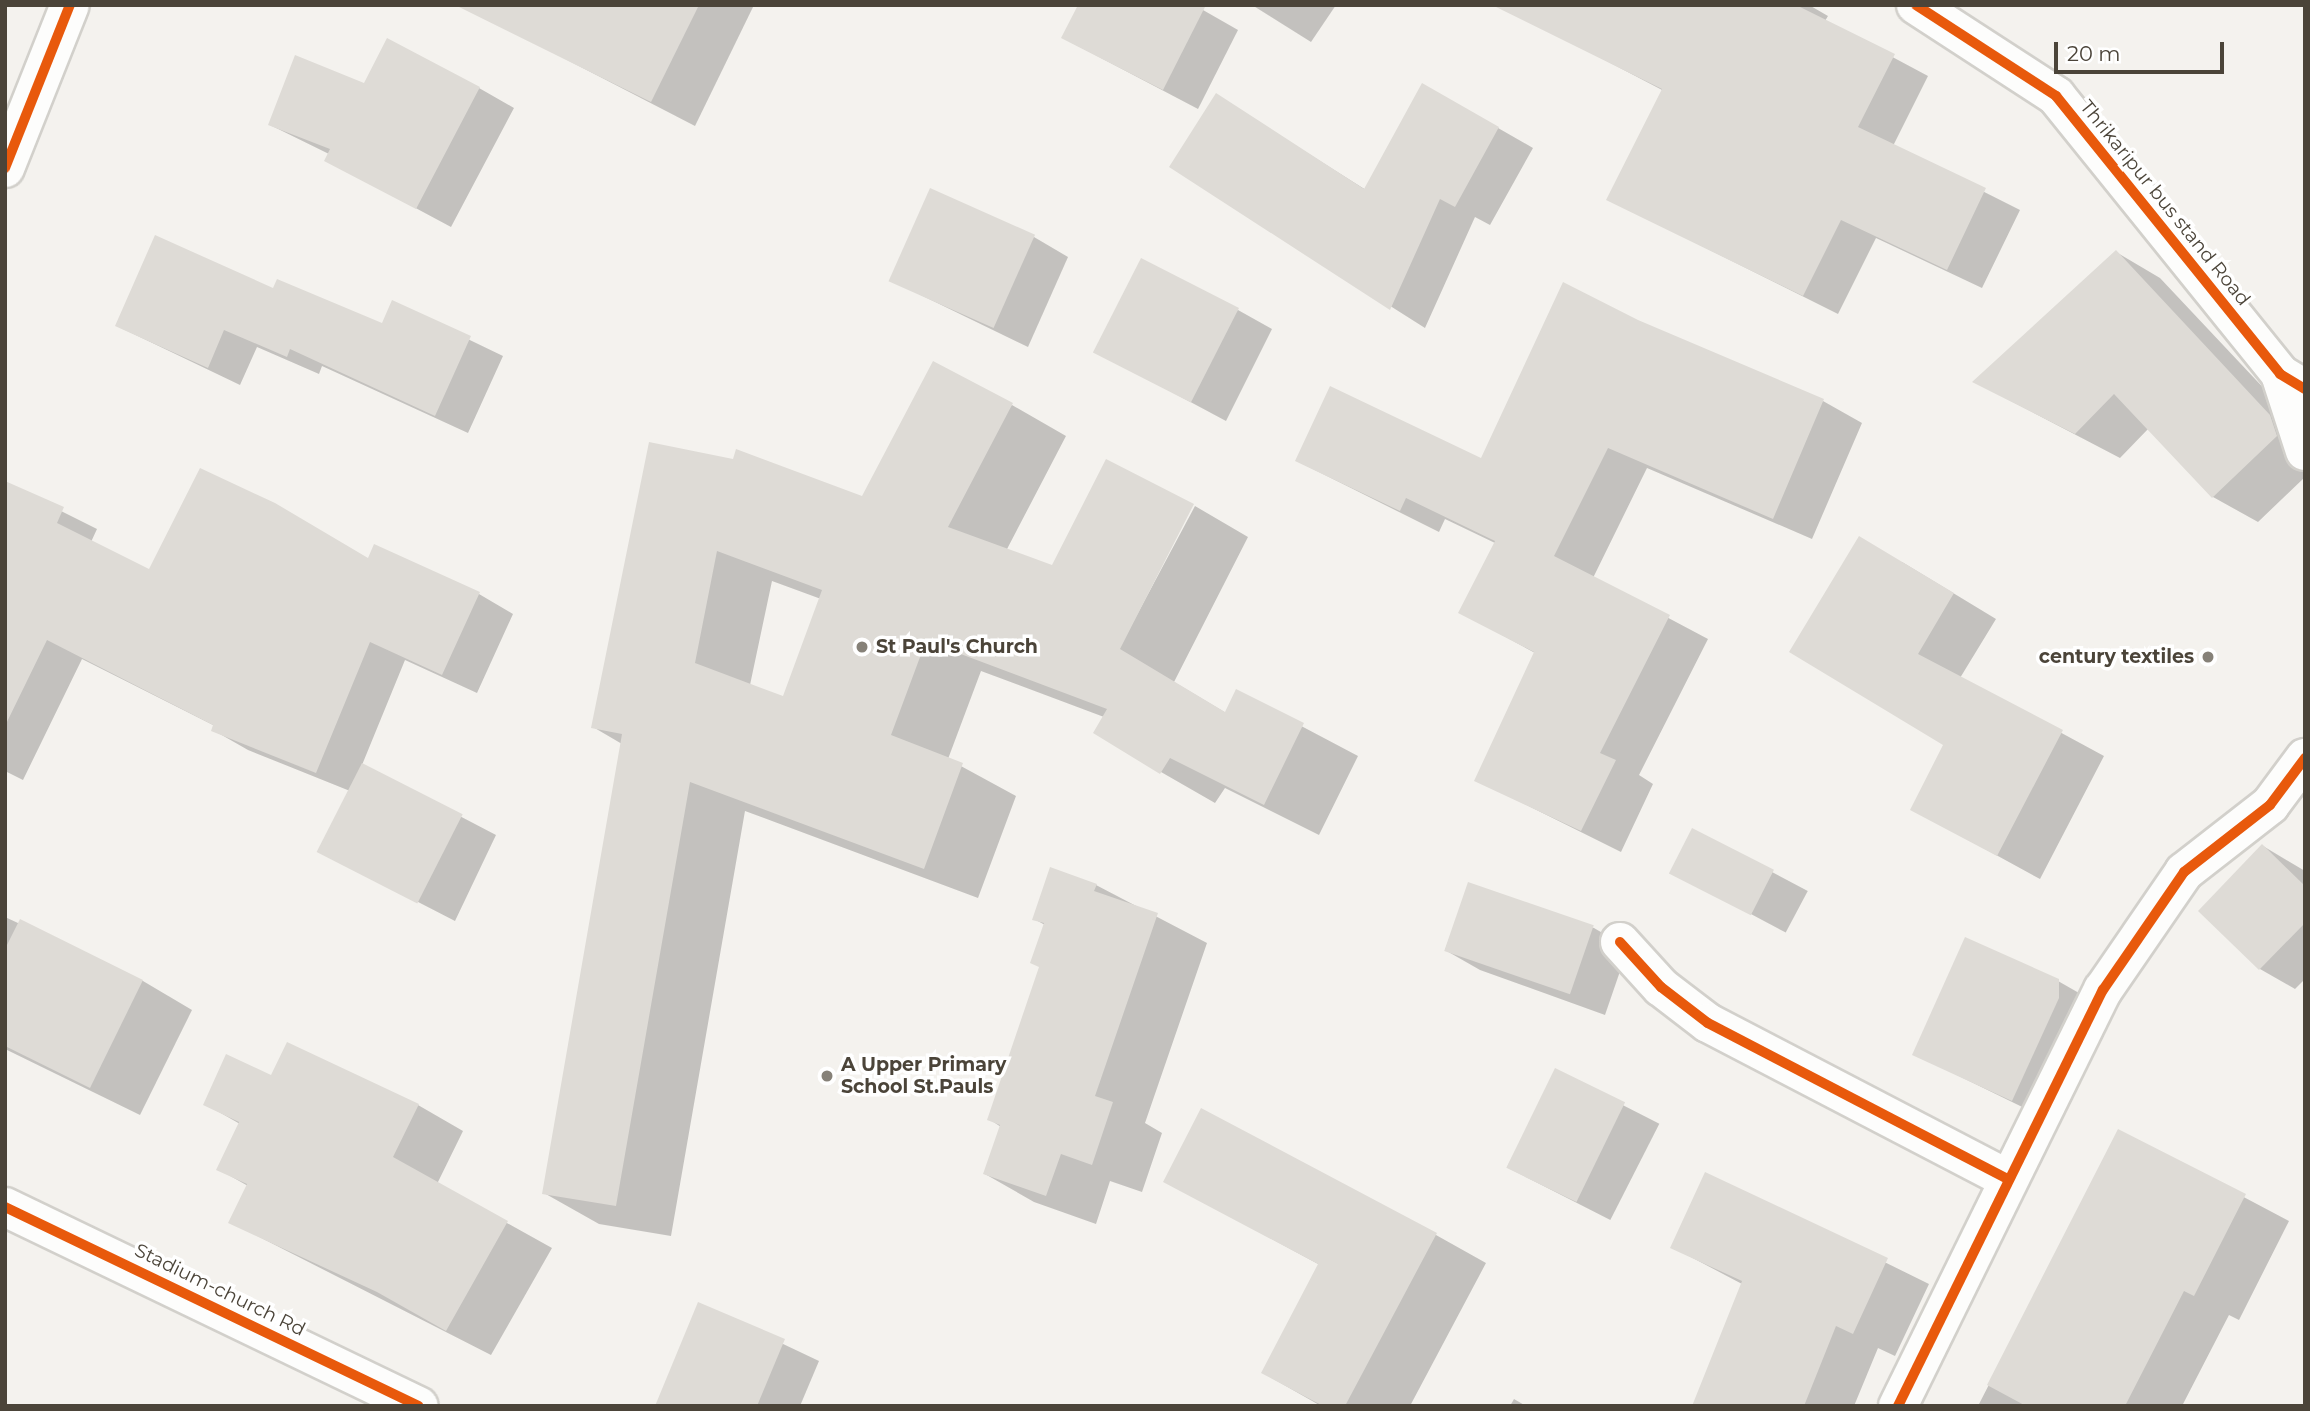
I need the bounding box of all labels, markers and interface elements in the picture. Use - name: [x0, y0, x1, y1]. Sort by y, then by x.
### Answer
- scale bar: [2058, 28, 2228, 72]
- text: 20 m: [2067, 41, 2121, 66]
- street label: Thrikaripur bus stand Road: [2075, 96, 2255, 310]
- place label: St Paul's Church: [876, 636, 1038, 658]
- marker: St Paul's Church: [854, 639, 870, 655]
- place label: century textiles: [2039, 646, 2194, 668]
- marker: century textiles: [2200, 649, 2216, 665]
- place label: A Upper Primary School St.Pauls: [841, 1054, 1006, 1098]
- marker: A Upper Primary School St.Pauls: [819, 1068, 835, 1084]
- street label: Stadium-church Rd: [131, 1239, 309, 1341]

